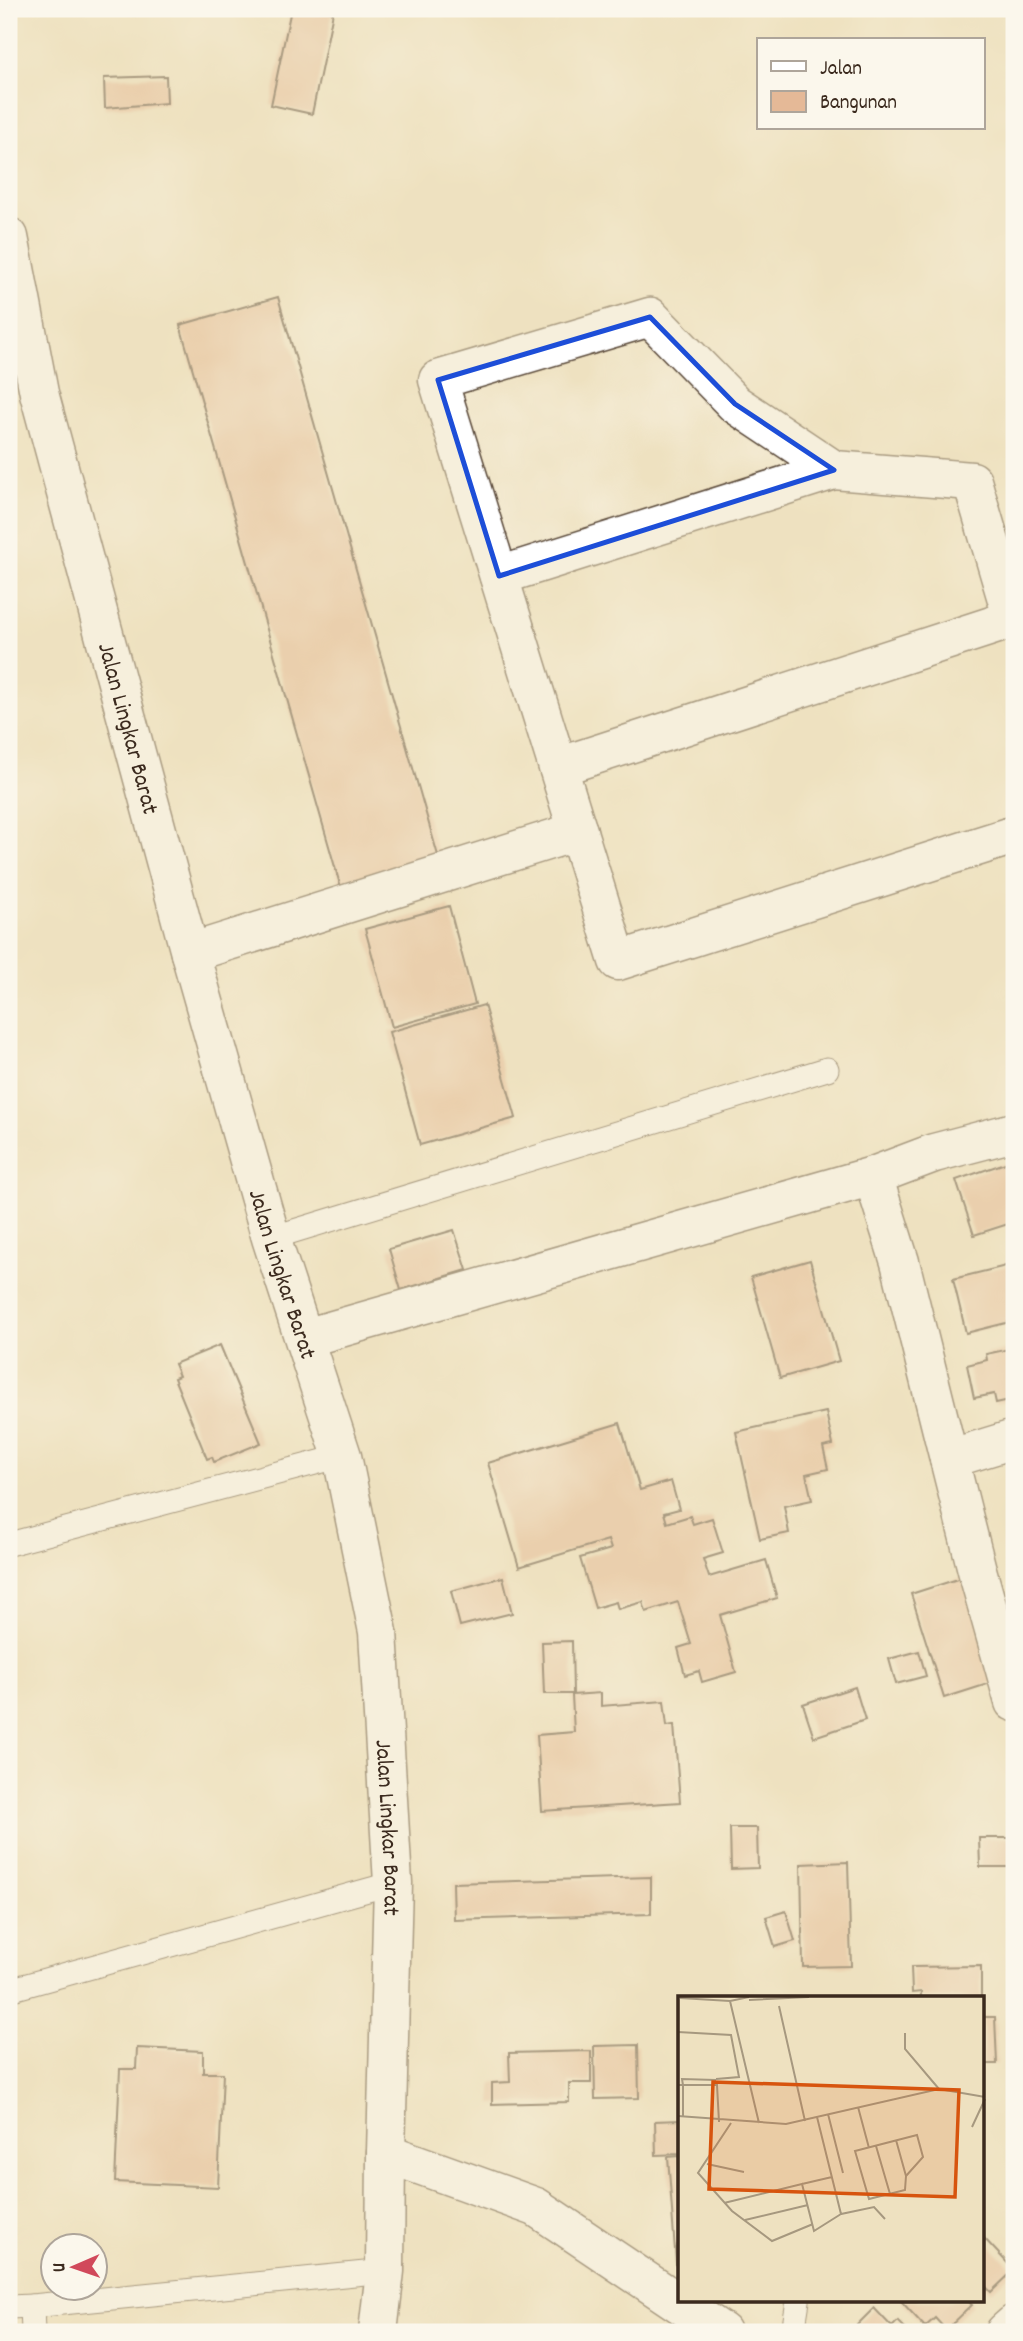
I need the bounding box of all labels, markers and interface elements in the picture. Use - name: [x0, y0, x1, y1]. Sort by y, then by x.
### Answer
- legend: [757, 38, 984, 130]
- text: Jalan: [820, 55, 862, 85]
- text: Bangunan: [820, 89, 897, 119]
- street label: Jalan Lingkar Barat: [87, 639, 166, 819]
- street label: Jalan Lingkar Barat: [238, 1186, 323, 1364]
- street label: Jalan Lingkar Barat: [364, 1739, 407, 1916]
- inset map: [678, 1996, 984, 2302]
- north arrow: [38, 2232, 108, 2302]
- text: U: [47, 2262, 74, 2273]

